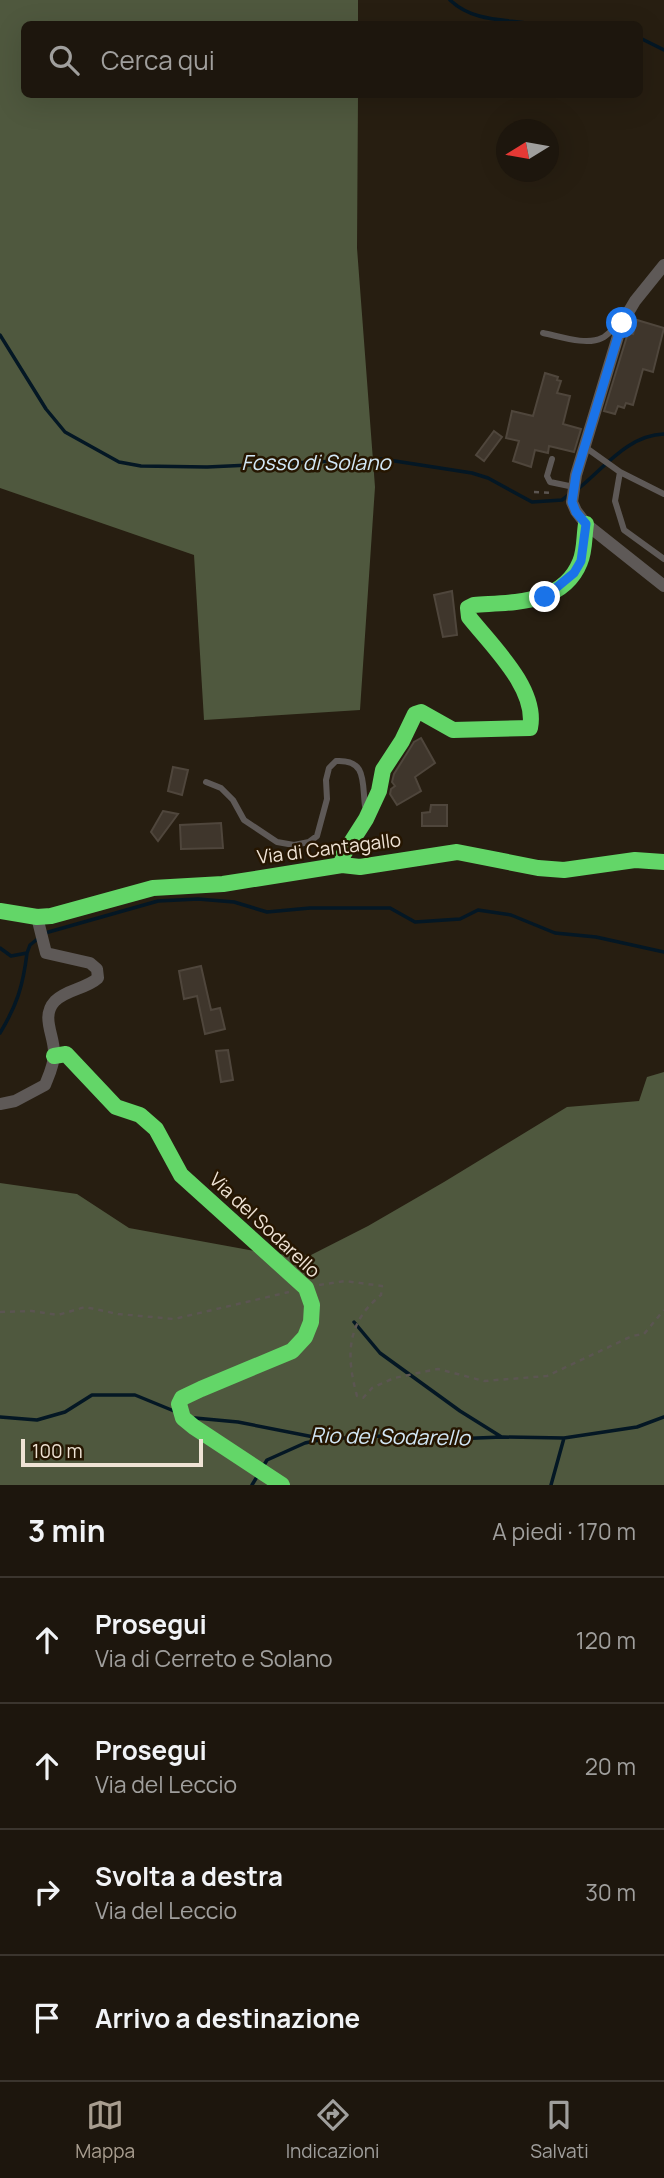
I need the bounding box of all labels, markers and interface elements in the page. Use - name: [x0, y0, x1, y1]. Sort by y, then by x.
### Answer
- search box: [21, 21, 643, 98]
- icon: search: [45, 41, 83, 79]
- text: Cerca qui: [101, 42, 215, 78]
- north arrow: [496, 119, 559, 182]
- route start: [606, 307, 637, 338]
- water label: Fosso di Solano: [241, 448, 392, 476]
- route end: [529, 581, 560, 612]
- street label: Via di Cantagallo: [256, 826, 402, 870]
- street label: Via del Sodarello: [204, 1167, 326, 1283]
- water label: Rio del Sodarello: [310, 1421, 472, 1451]
- scale bar: [21, 1436, 203, 1468]
- text: 100 m: [32, 1438, 83, 1464]
- text: 3 min: [28, 1510, 106, 1551]
- text: A piedi · 170 m: [492, 1515, 636, 1547]
- text: Prosegui: [95, 1606, 207, 1642]
- icon: ahead: [28, 1621, 66, 1659]
- text: 120 m: [576, 1624, 636, 1656]
- text: Via di Cerreto e Solano: [95, 1642, 333, 1674]
- text: Prosegui: [95, 1732, 207, 1768]
- icon: ahead: [28, 1747, 66, 1785]
- text: 20 m: [585, 1750, 636, 1782]
- text: Via del Leccio: [95, 1768, 237, 1800]
- text: Svolta a destra: [95, 1858, 283, 1894]
- icon: right: [28, 1873, 66, 1911]
- text: 30 m: [585, 1876, 636, 1908]
- text: Via del Leccio: [95, 1894, 237, 1926]
- icon: arrive: [28, 1999, 66, 2037]
- text: Arrivo a destinazione: [95, 2000, 360, 2036]
- tab: Mappa: [75, 2096, 135, 2164]
- tab: Indicazioni: [286, 2096, 380, 2164]
- tab: Salvati: [530, 2096, 589, 2164]

